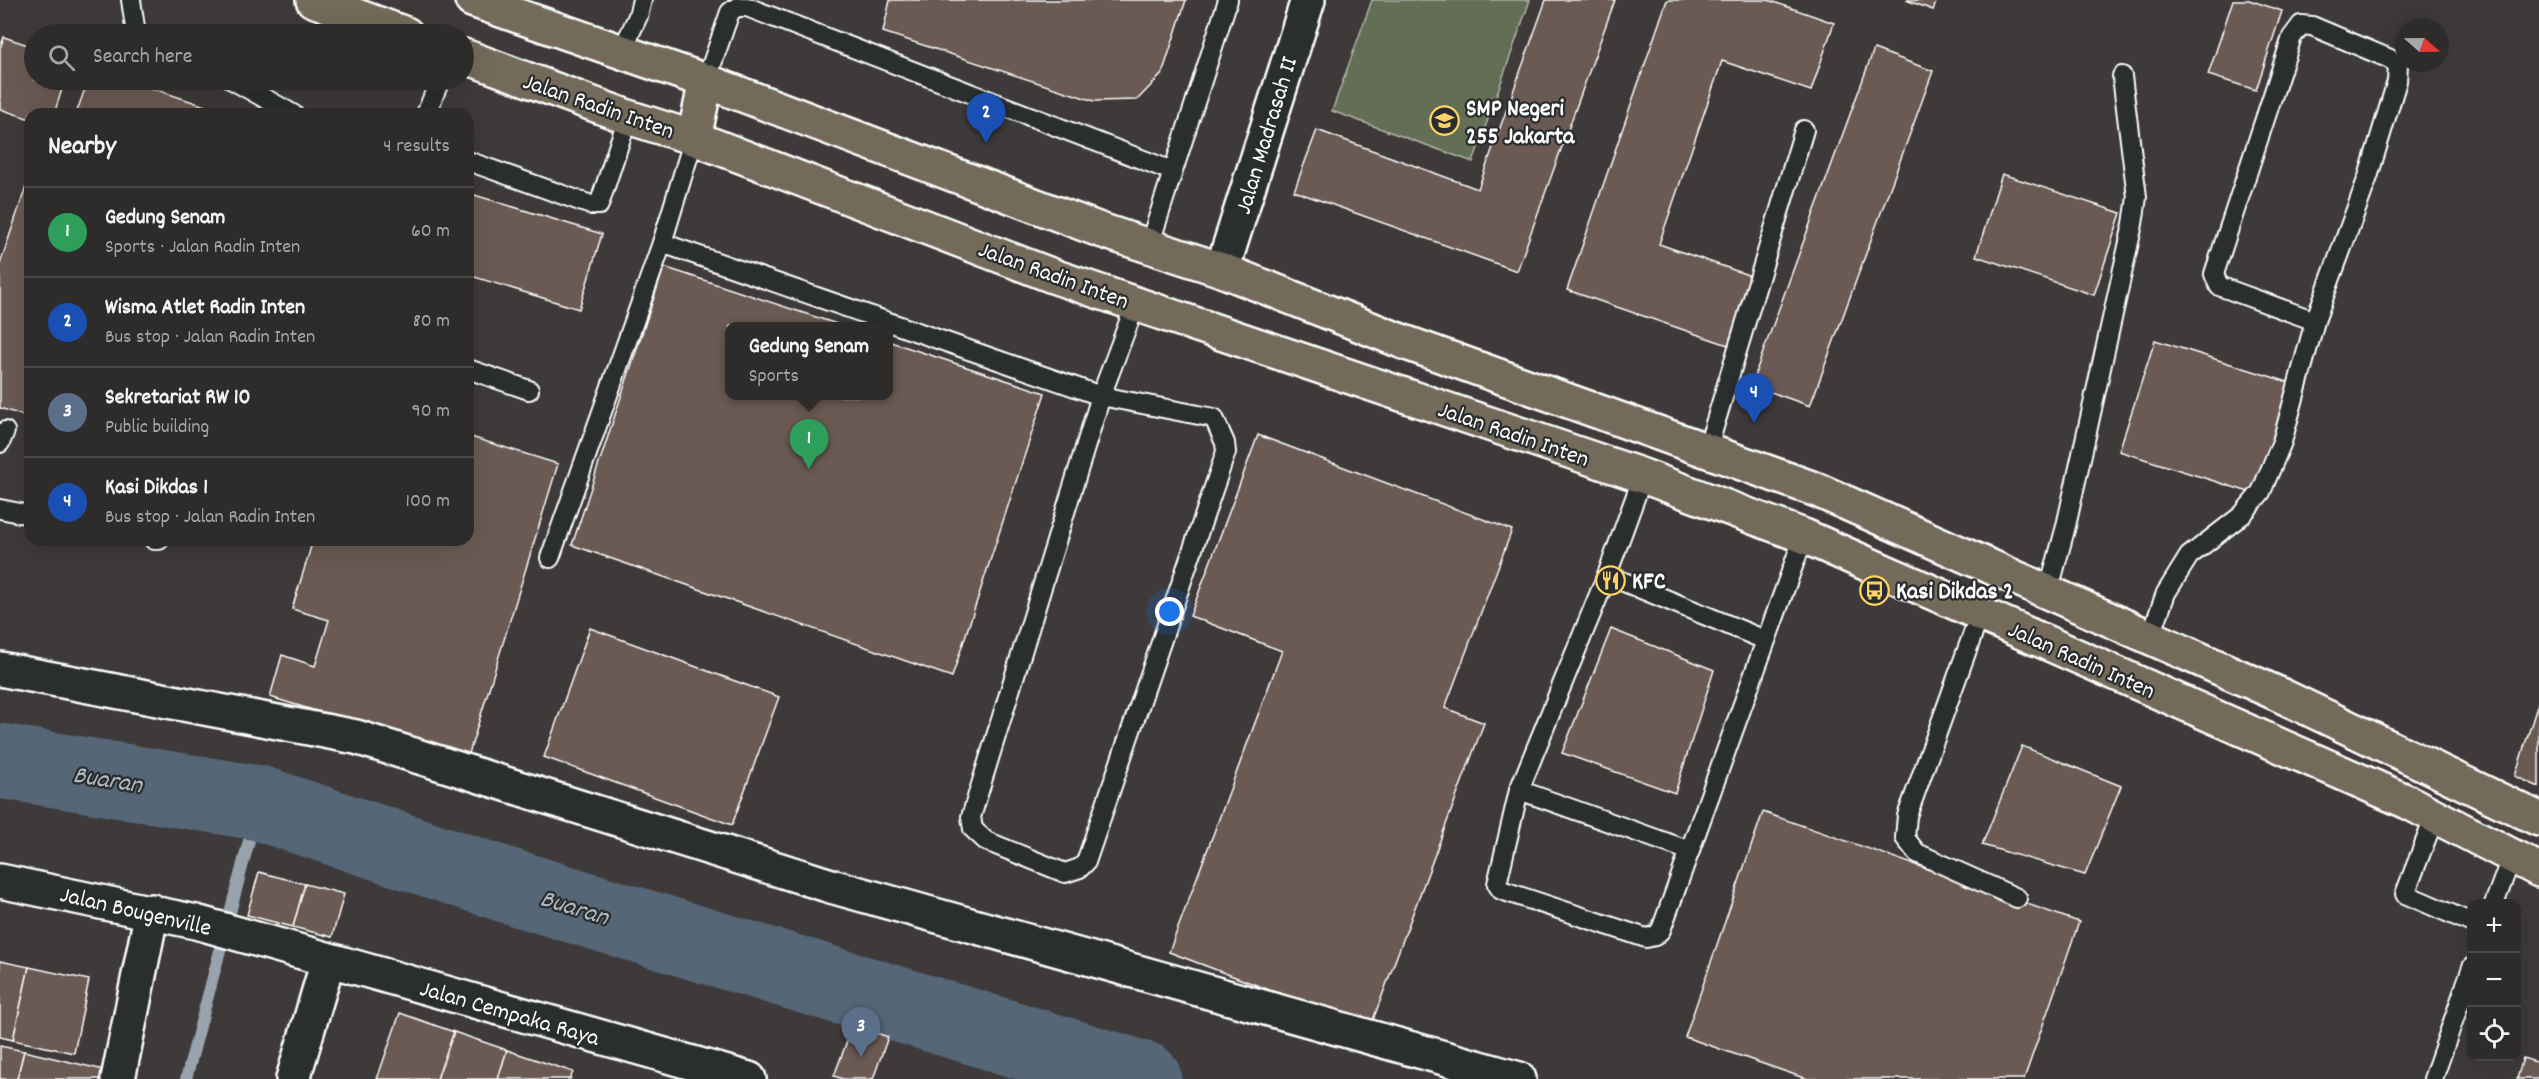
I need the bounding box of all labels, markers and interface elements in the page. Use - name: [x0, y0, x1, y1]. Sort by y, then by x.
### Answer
- north arrow: [2395, 18, 2449, 72]
- search box: [24, 24, 474, 90]
- icon: search: [45, 41, 78, 74]
- text: Search here: [93, 42, 192, 73]
- street label: Jalan Madrasah II: [1228, 52, 1308, 219]
- street label: Jalan Radin Inten: [518, 66, 678, 150]
- place label: SMP Negeri 255 Jakarta: [1466, 93, 1575, 155]
- pin: 2: [966, 94, 1006, 143]
- school or university icon: SMP Negeri 255 Jakarta: [1429, 105, 1461, 137]
- text: Nearby: [48, 129, 116, 166]
- text: 4 results: [383, 133, 450, 161]
- text: Gedung Senam: [105, 203, 225, 234]
- text: 1: [65, 218, 70, 246]
- text: 60 m: [411, 218, 450, 246]
- text: Sports · Jalan Radin Inten: [105, 234, 300, 262]
- street label: Jalan Radin Inten: [973, 234, 1133, 320]
- text: Wisma Atlet Radin Inten: [105, 293, 305, 324]
- text: 2: [63, 308, 72, 336]
- text: 80 m: [413, 308, 450, 336]
- popup: [725, 322, 893, 400]
- text: Bus stop · Jalan Radin Inten: [105, 324, 315, 352]
- text: Gedung Senam: [749, 332, 869, 363]
- text: Sports: [749, 363, 799, 391]
- pin: 4: [1734, 374, 1774, 423]
- text: Sekretariat RW 10: [105, 383, 251, 414]
- street label: Jalan Radin Inten: [1433, 394, 1593, 478]
- text: 3: [63, 398, 72, 426]
- text: 90 m: [412, 398, 450, 426]
- text: Public building: [105, 414, 209, 442]
- pin: 1: [790, 420, 828, 469]
- text: Kasi Dikdas 1: [105, 473, 208, 504]
- text: 4: [63, 488, 72, 516]
- text: 100 m: [406, 488, 450, 516]
- text: Bus stop · Jalan Radin Inten: [105, 504, 315, 532]
- restaurant icon: KFC: [1595, 564, 1627, 596]
- place label: KFC: [1632, 566, 1666, 600]
- bus stop icon: Kasi Dikdas 2: [1859, 574, 1891, 606]
- place label: Kasi Dikdas 2: [1896, 576, 2014, 610]
- your location: [1155, 597, 1184, 626]
- street label: Jalan Radin Inten: [2002, 614, 2160, 709]
- water label: Buaran: [70, 758, 146, 805]
- street label: Jalan Bougenville: [56, 879, 214, 947]
- water label: Buaran: [535, 881, 614, 937]
- map controls: [2467, 899, 2521, 1061]
- button: +: [2467, 899, 2521, 953]
- button: −: [2467, 953, 2521, 1007]
- street label: Jalan Cempaka Raya: [415, 973, 604, 1057]
- button: locate: [2467, 1007, 2521, 1061]
- pin: 3: [842, 1008, 880, 1057]

